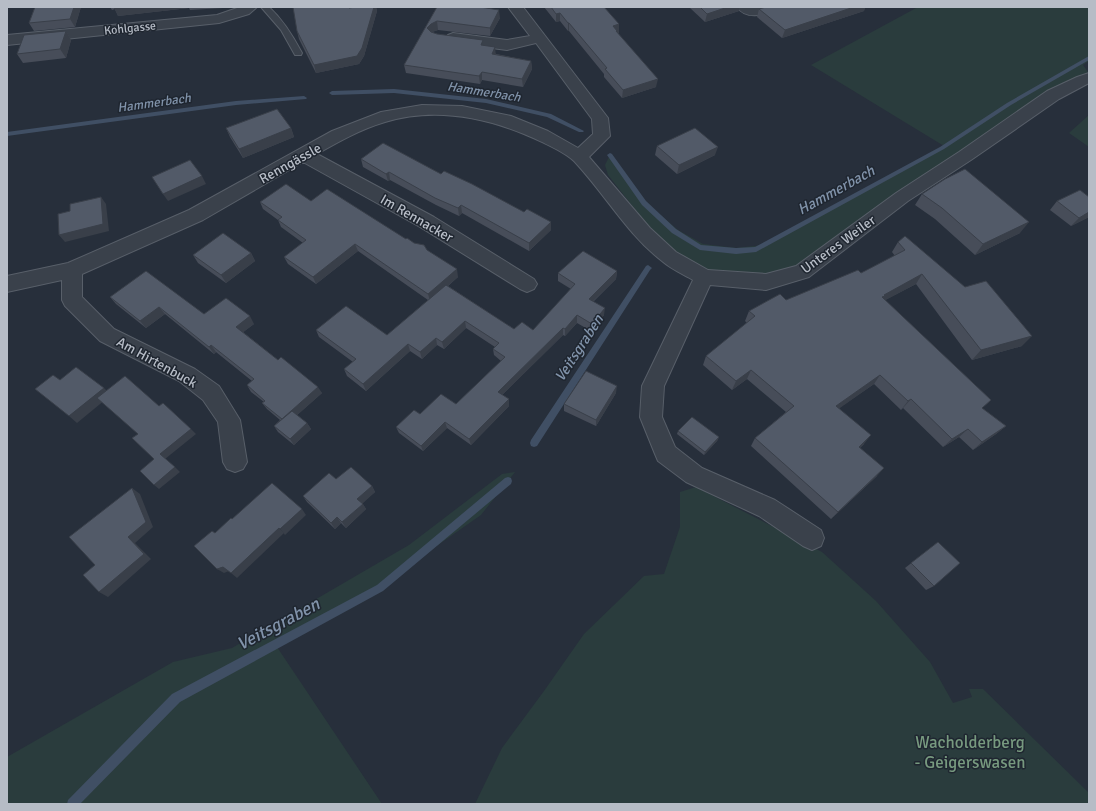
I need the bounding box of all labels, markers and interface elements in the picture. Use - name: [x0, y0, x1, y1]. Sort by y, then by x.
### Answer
- street label: Kohlgasse: [103, 18, 157, 39]
- water label: Hammerbach: [446, 78, 523, 106]
- water label: Hammerbach: [116, 90, 193, 116]
- street label: Renngässle: [256, 139, 324, 187]
- water label: Hammerbach: [794, 161, 878, 219]
- street label: Im Rennacker: [377, 191, 457, 247]
- street label: Unteres Weiler: [798, 211, 880, 277]
- water label: Veitsgraben: [551, 311, 608, 385]
- street label: Am Hirtenbuck: [113, 333, 200, 392]
- water label: Veitsgraben: [233, 592, 324, 655]
- park label: Wacholderberg - Geigerswasen: [915, 732, 1025, 773]

